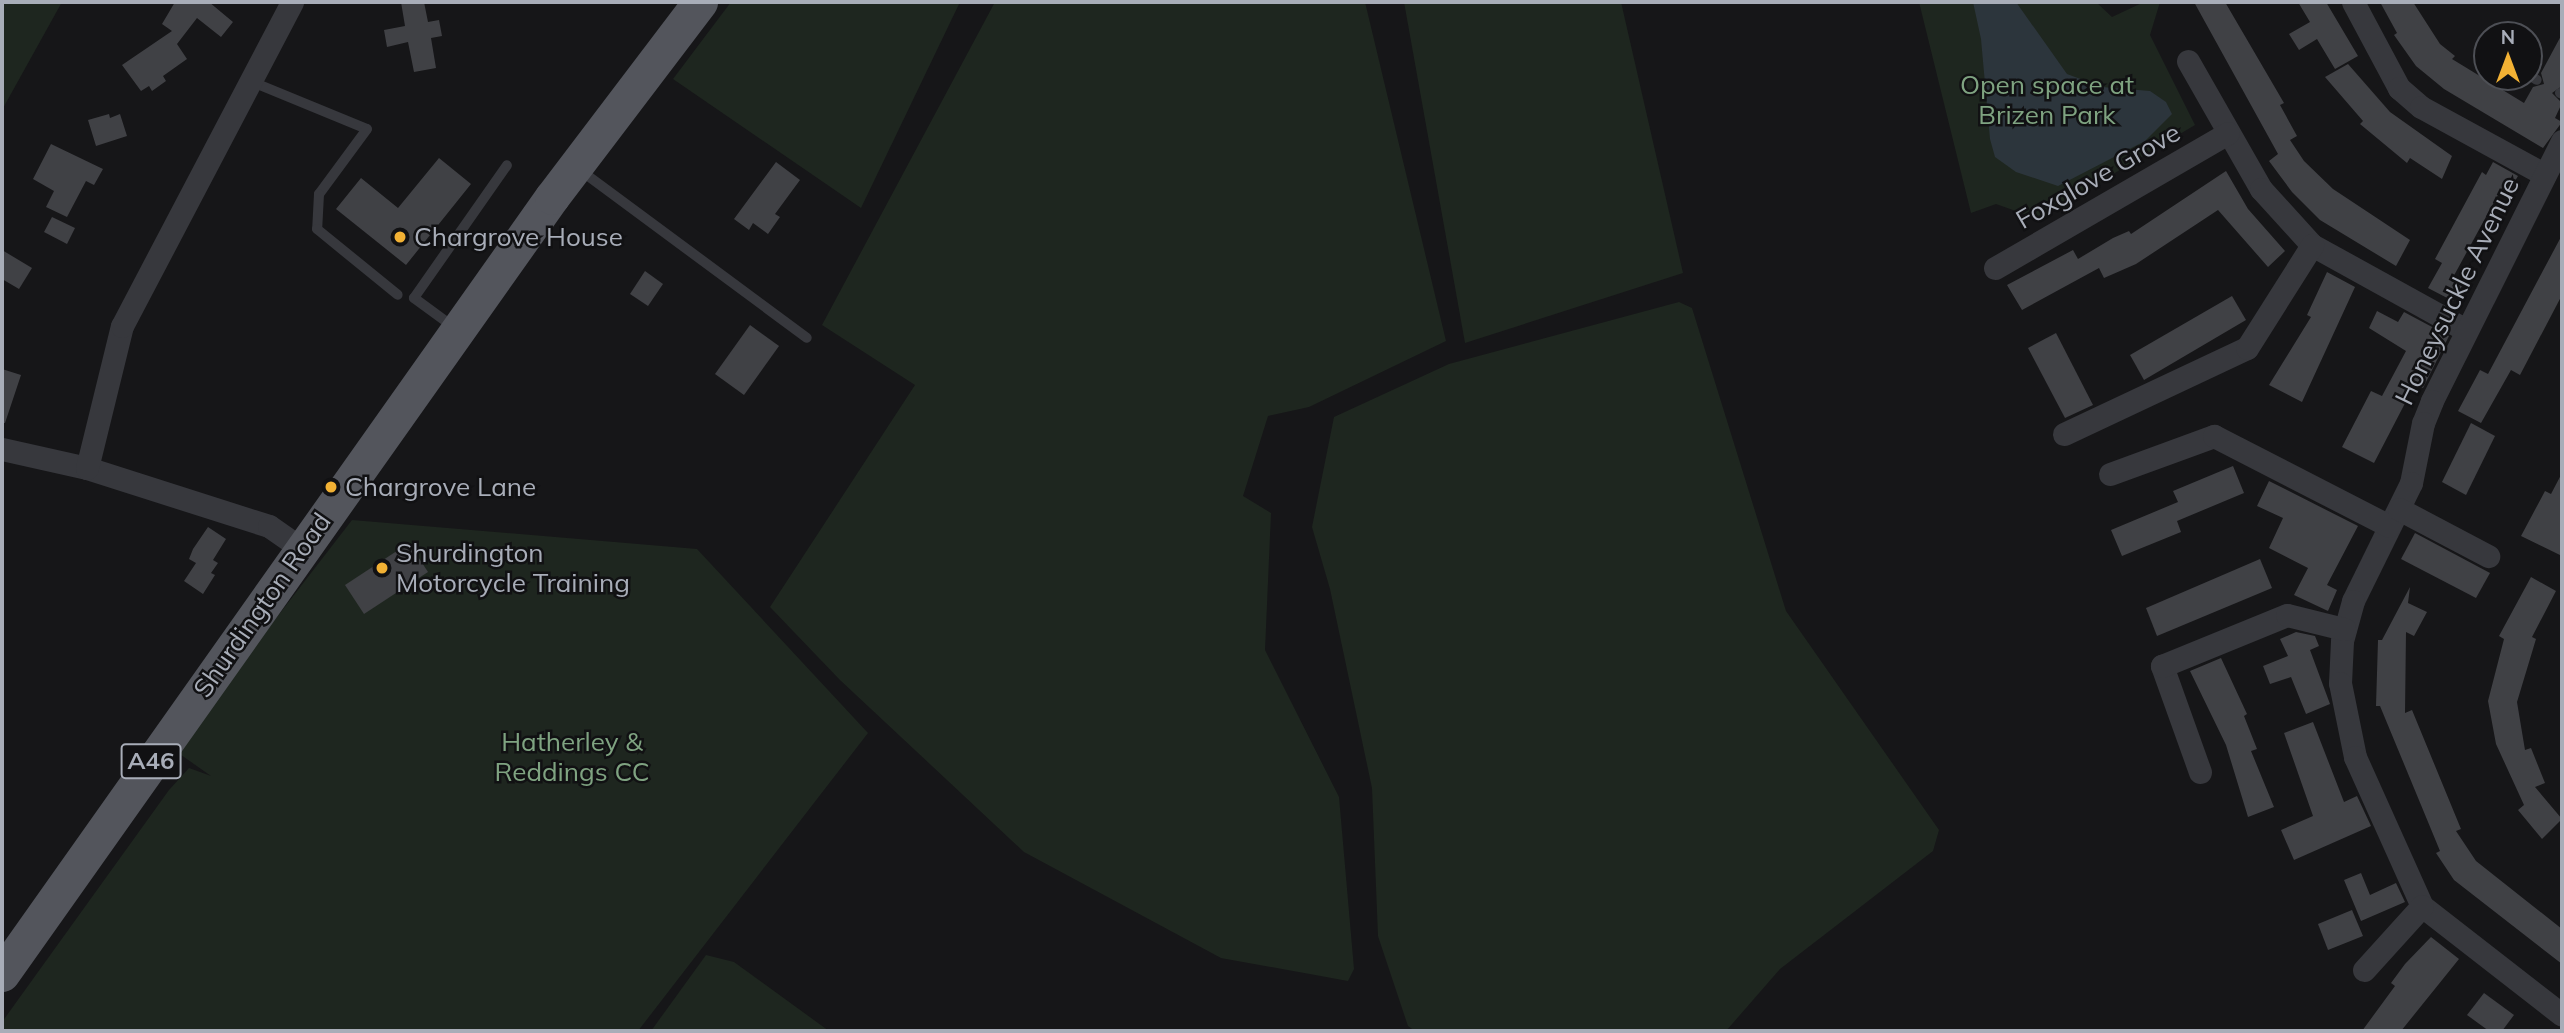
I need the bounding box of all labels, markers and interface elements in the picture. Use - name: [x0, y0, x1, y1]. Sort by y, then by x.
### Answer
- north arrow: [2473, 21, 2543, 91]
- text: N: [2501, 25, 2515, 49]
- park label: Open space at Brizen Park: [1960, 69, 2134, 130]
- street label: Foxglove Grove: [2011, 116, 2185, 236]
- street label: Honeysuckle Avenue: [2388, 172, 2526, 410]
- place label: Chargrove House: [414, 221, 623, 253]
- marker: Chargrove House: [392, 229, 408, 245]
- place label: Chargrove Lane: [345, 471, 536, 503]
- marker: Chargrove Lane: [323, 479, 339, 495]
- street label: Shurdington Road: [187, 507, 337, 703]
- place label: Shurdington Motorcycle Training: [396, 537, 630, 598]
- marker: Shurdington Motorcycle Training: [374, 560, 390, 576]
- park label: Hatherley & Reddings CC: [495, 726, 649, 788]
- road number: A46: [120, 740, 182, 782]

